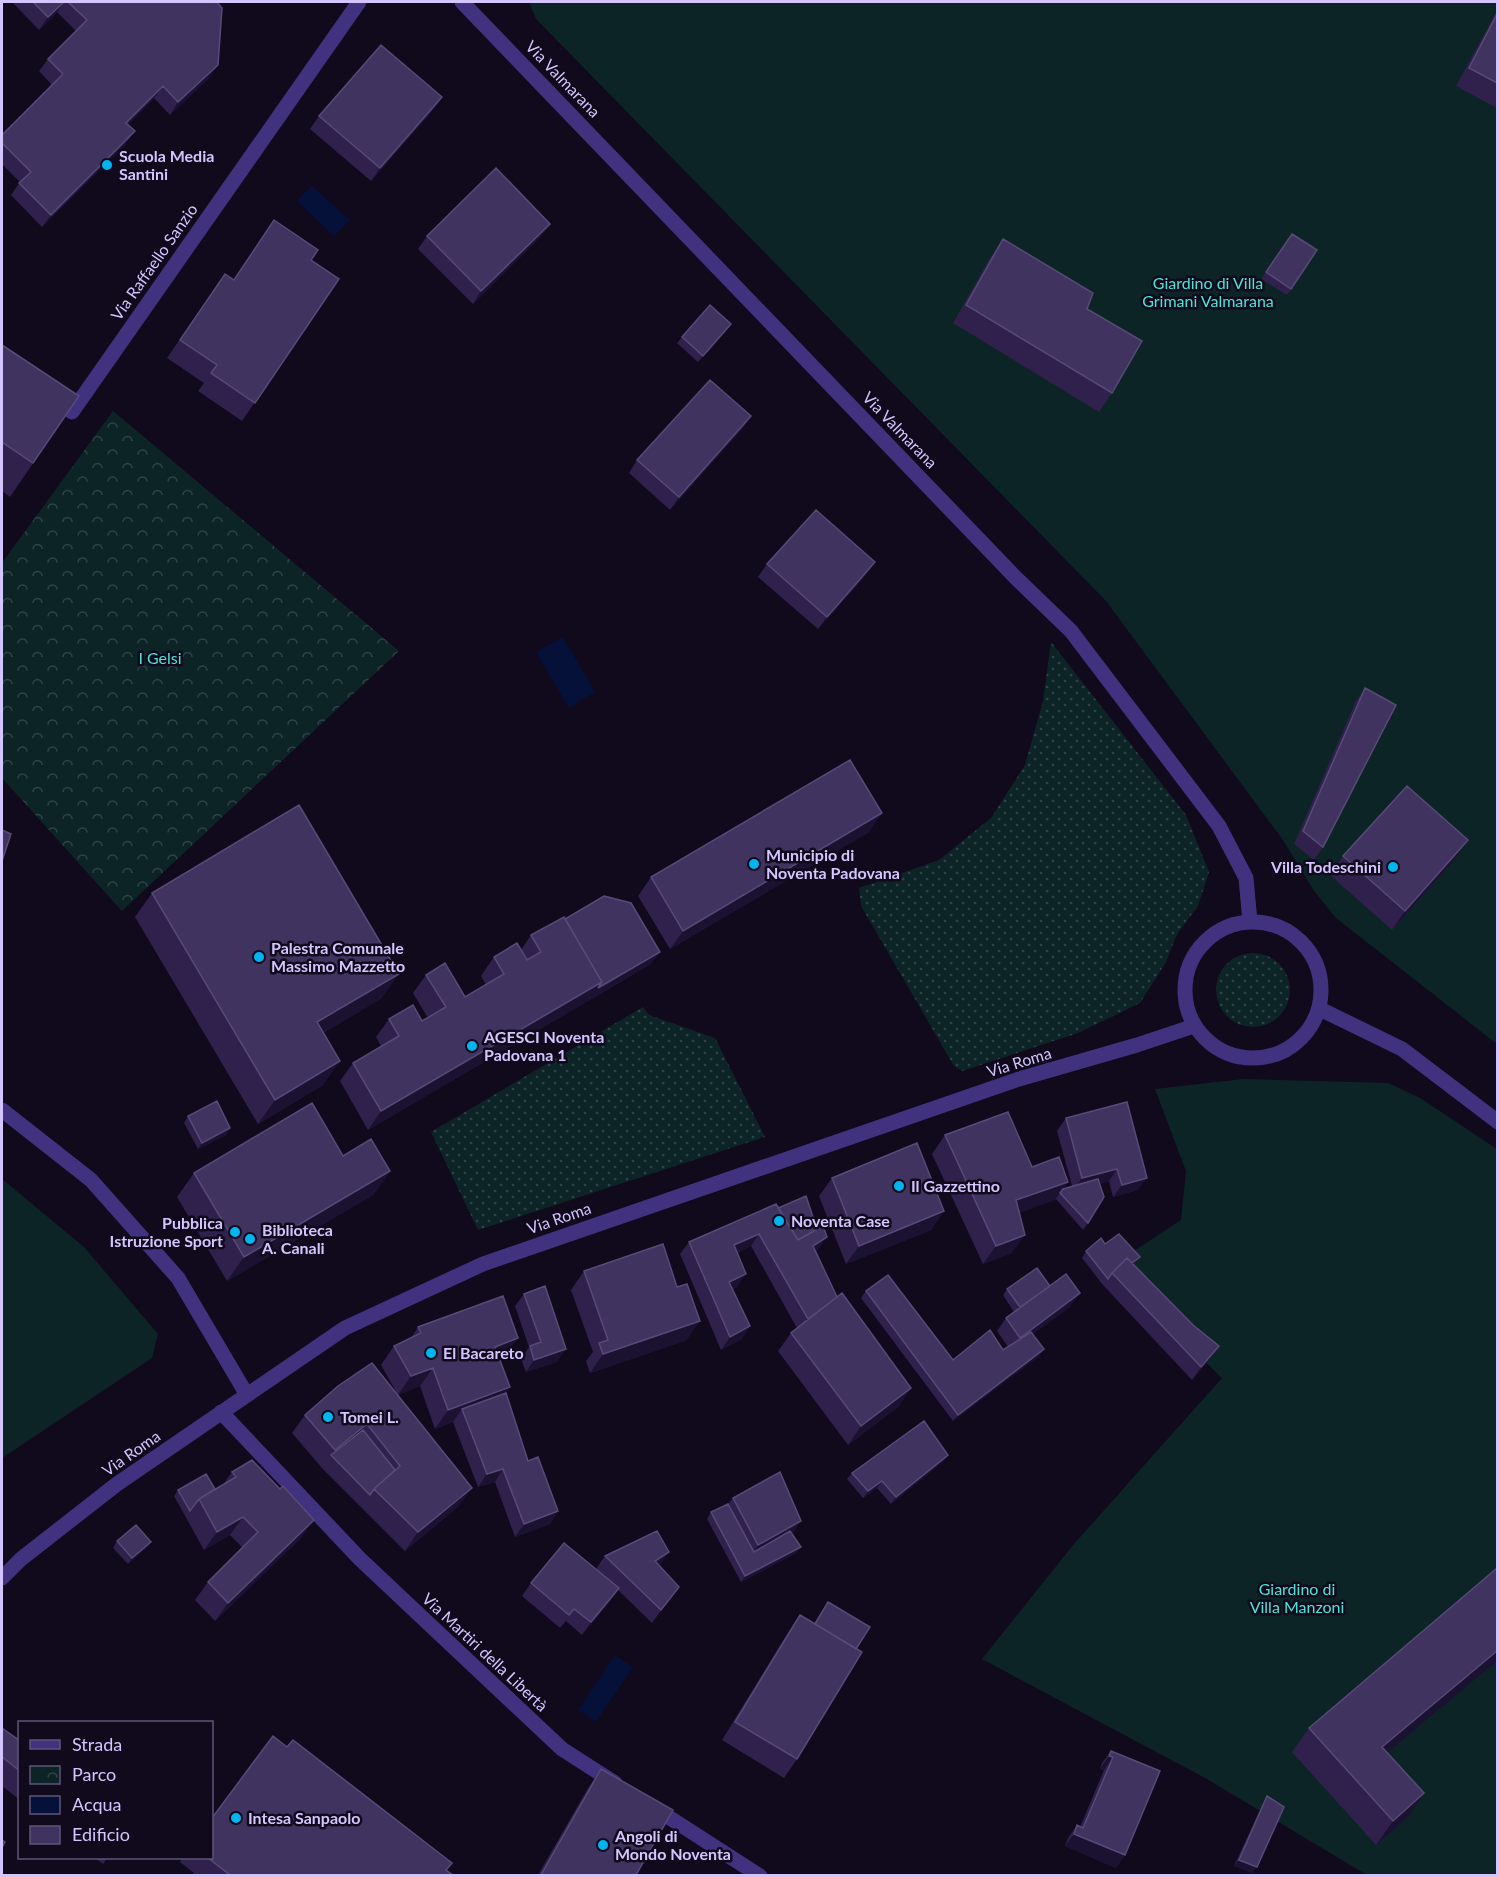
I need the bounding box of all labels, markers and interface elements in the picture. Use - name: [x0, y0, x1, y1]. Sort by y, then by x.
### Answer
- street label: Via Valmarana: [522, 36, 605, 121]
- place label: Scuola Media Santini: [119, 146, 214, 183]
- marker: Scuola Media Santini: [100, 158, 114, 172]
- street label: Via Raffaello Sanzio: [106, 200, 201, 324]
- park label: Giardino di Villa Grimani Valmarana: [1142, 273, 1274, 310]
- street label: Via Valmarana: [859, 387, 942, 472]
- park label: I Gelsi: [138, 648, 182, 667]
- place label: Municipio di Noventa Padovana: [766, 845, 900, 882]
- marker: Municipio di Noventa Padovana: [747, 857, 761, 871]
- place label: Villa Todeschini: [1270, 857, 1381, 876]
- marker: Villa Todeschini: [1386, 860, 1400, 874]
- place label: Palestra Comunale Massimo Mazzetto: [271, 938, 405, 975]
- marker: Palestra Comunale Massimo Mazzetto: [252, 950, 266, 964]
- place label: AGESCI Noventa Padovana 1: [483, 1027, 604, 1064]
- marker: AGESCI Noventa Padovana 1: [465, 1039, 479, 1053]
- street label: Via Roma: [984, 1043, 1053, 1080]
- place label: Il Gazzettino: [911, 1176, 1000, 1195]
- marker: Il Gazzettino: [892, 1179, 906, 1193]
- street label: Via Roma: [524, 1198, 593, 1237]
- place label: Noventa Case: [791, 1211, 890, 1230]
- place label: Pubblica Istruzione Sport: [110, 1213, 223, 1250]
- marker: Noventa Case: [772, 1214, 786, 1228]
- place label: Biblioteca A. Canali: [261, 1220, 333, 1257]
- marker: Pubblica Istruzione Sport: [228, 1225, 242, 1239]
- marker: Biblioteca A. Canali: [243, 1232, 257, 1246]
- place label: El Bacareto: [443, 1343, 524, 1362]
- marker: El Bacareto: [424, 1346, 438, 1360]
- place label: Tomei L.: [340, 1407, 399, 1426]
- marker: Tomei L.: [321, 1410, 335, 1424]
- street label: Via Roma: [98, 1426, 163, 1479]
- park label: Giardino di Villa Manzoni: [1250, 1579, 1344, 1616]
- street label: Via Martiri della Libertà: [419, 1589, 552, 1715]
- legend: [18, 1721, 213, 1859]
- text: Strada: [72, 1733, 122, 1755]
- text: Parco: [72, 1763, 116, 1785]
- text: Acqua: [72, 1793, 121, 1815]
- place label: Intesa Sanpaolo: [248, 1808, 360, 1827]
- marker: Intesa Sanpaolo: [229, 1811, 243, 1825]
- text: Edificio: [72, 1823, 130, 1845]
- place label: Angoli di Mondo Noventa: [614, 1826, 731, 1863]
- marker: Angoli di Mondo Noventa: [596, 1838, 610, 1852]

